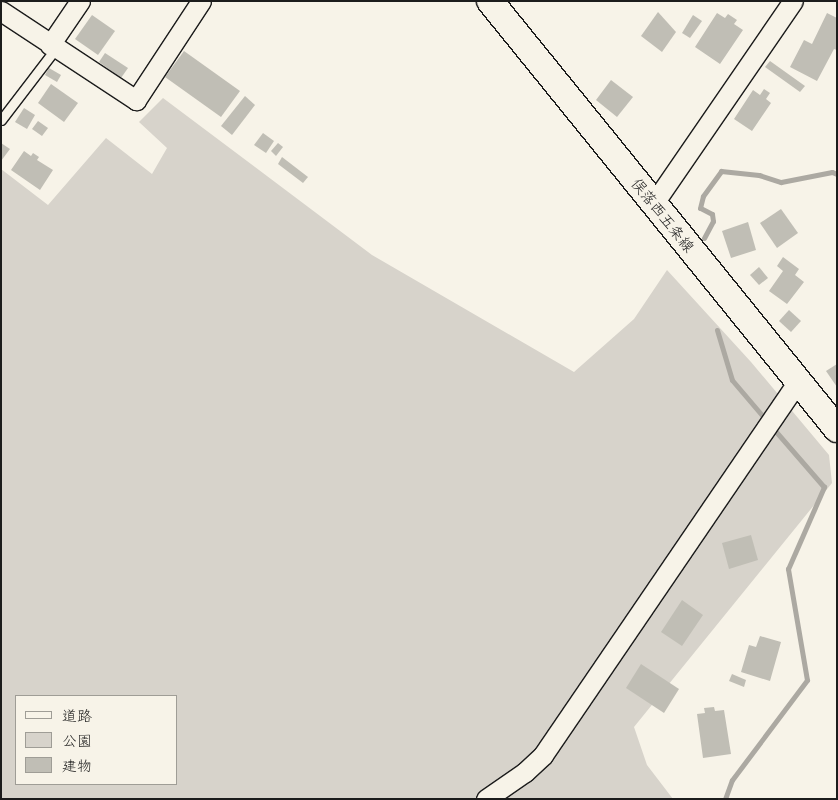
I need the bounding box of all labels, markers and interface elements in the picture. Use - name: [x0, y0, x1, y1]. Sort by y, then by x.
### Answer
- street label: 俣落西五条線: [628, 174, 698, 256]
- legend: [15, 695, 178, 785]
- text: 道路: [62, 706, 92, 725]
- text: 公園: [62, 731, 92, 750]
- text: 建物: [62, 756, 92, 775]

